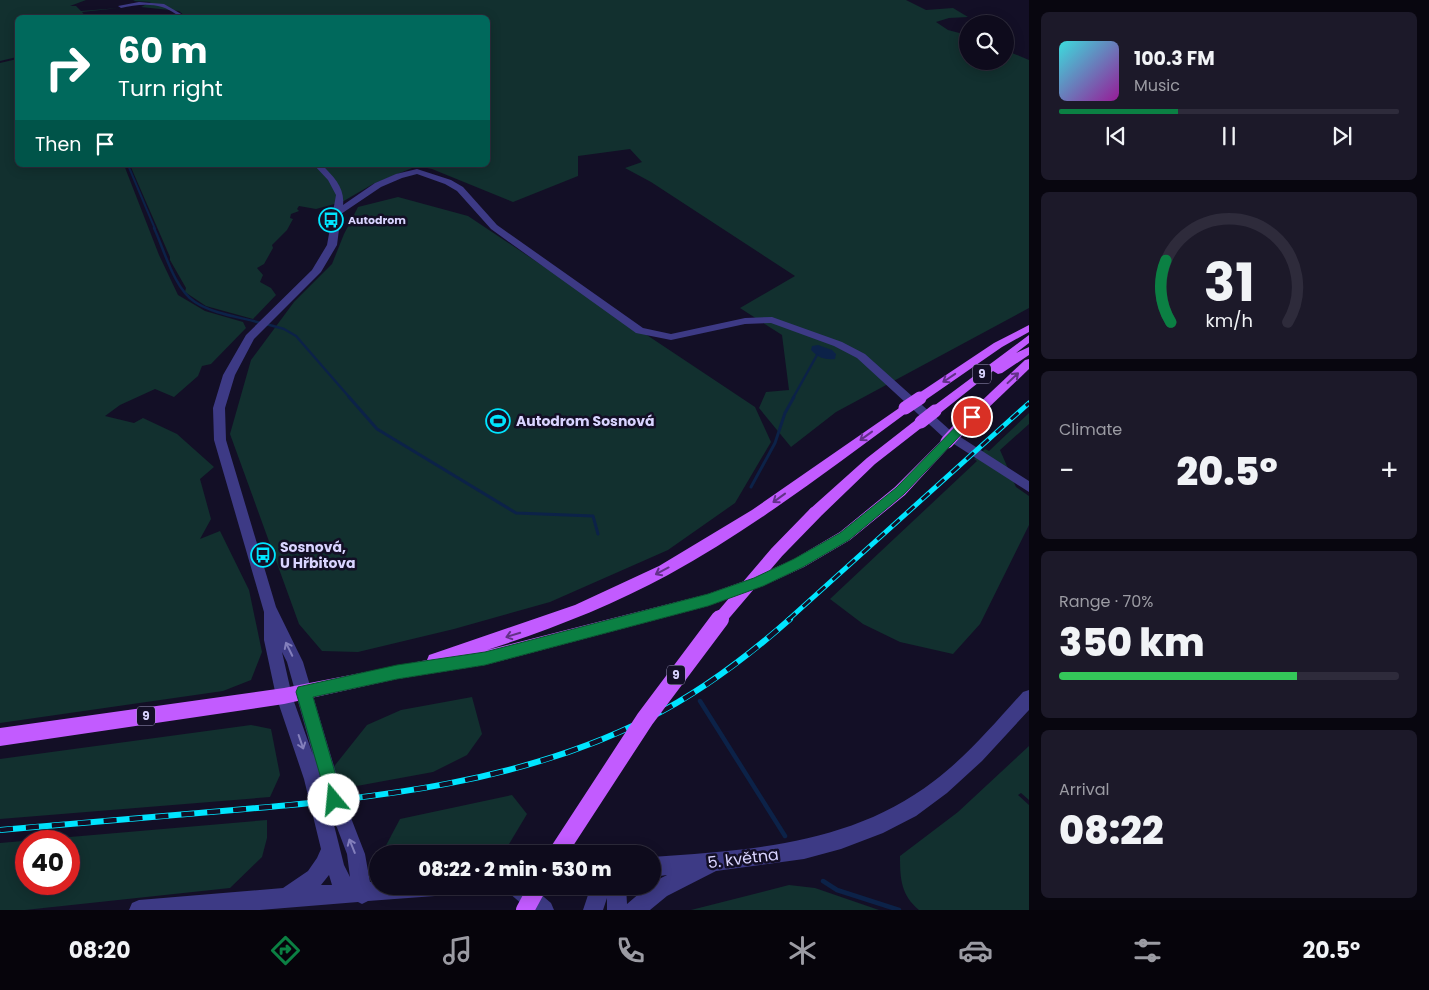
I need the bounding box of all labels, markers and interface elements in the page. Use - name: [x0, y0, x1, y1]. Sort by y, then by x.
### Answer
- map controls: [959, 15, 1014, 70]
- button: search: [959, 15, 1014, 70]
- text: 60 m: [118, 26, 208, 75]
- icon: right: [35, 35, 100, 100]
- text: 100.3 FM: [1134, 45, 1215, 72]
- text: Turn right: [118, 73, 223, 104]
- text: Music: [1134, 74, 1180, 97]
- icon: previous: [1102, 122, 1130, 150]
- icon: pause: [1215, 122, 1243, 150]
- icon: next: [1328, 122, 1356, 150]
- icon: arrive: [91, 130, 119, 158]
- text: Then: [35, 131, 81, 158]
- bus stop icon: Autodrom: [318, 207, 344, 233]
- place label: Autodrom: [348, 212, 406, 228]
- text: 31: [1203, 246, 1255, 319]
- text: km/h: [1205, 308, 1253, 333]
- road number: 9: [973, 364, 991, 384]
- one-way arrow: [1007, 372, 1019, 384]
- one-way arrow: [942, 373, 956, 383]
- pin: [951, 396, 993, 438]
- icon: arrive: [958, 403, 986, 431]
- sports icon: Autodrom Sosnová: [485, 408, 511, 434]
- place label: Autodrom Sosnová: [516, 411, 655, 431]
- text: Climate: [1059, 418, 1122, 441]
- one-way arrow: [859, 431, 873, 441]
- text: 20.5°: [1177, 445, 1278, 498]
- text: −: [1059, 451, 1074, 490]
- text: +: [1380, 451, 1399, 490]
- one-way arrow: [772, 493, 786, 503]
- place label: Sosnová, U Hřbitova: [280, 537, 356, 573]
- bus stop icon: Sosnová, U Hřbitova: [250, 542, 276, 568]
- one-way arrow: [654, 566, 669, 576]
- text: Range · 70%: [1059, 590, 1153, 613]
- text: 350 km: [1059, 616, 1204, 669]
- one-way arrow: [505, 631, 521, 641]
- one-way arrow: [284, 642, 293, 657]
- road number: 9: [667, 666, 685, 684]
- road number: 9: [137, 706, 155, 726]
- one-way arrow: [297, 734, 306, 749]
- position arrow: [307, 773, 359, 825]
- text: Arrival: [1059, 778, 1109, 801]
- text: 08:22: [1059, 804, 1164, 857]
- speed limit sign: 40: [15, 830, 80, 895]
- one-way arrow: [347, 839, 357, 854]
- street label: 5. května: [706, 843, 780, 874]
- text: 08:22 · 2 min · 530 m: [418, 856, 612, 883]
- icon: directions: [268, 933, 303, 968]
- icon: music: [440, 933, 475, 968]
- icon: phone: [613, 933, 648, 968]
- icon: climate: [785, 933, 820, 968]
- icon: car: [958, 933, 993, 968]
- icon: filters: [1130, 933, 1165, 968]
- text: 08:20: [69, 935, 130, 966]
- text: 20.5°: [1303, 935, 1360, 966]

